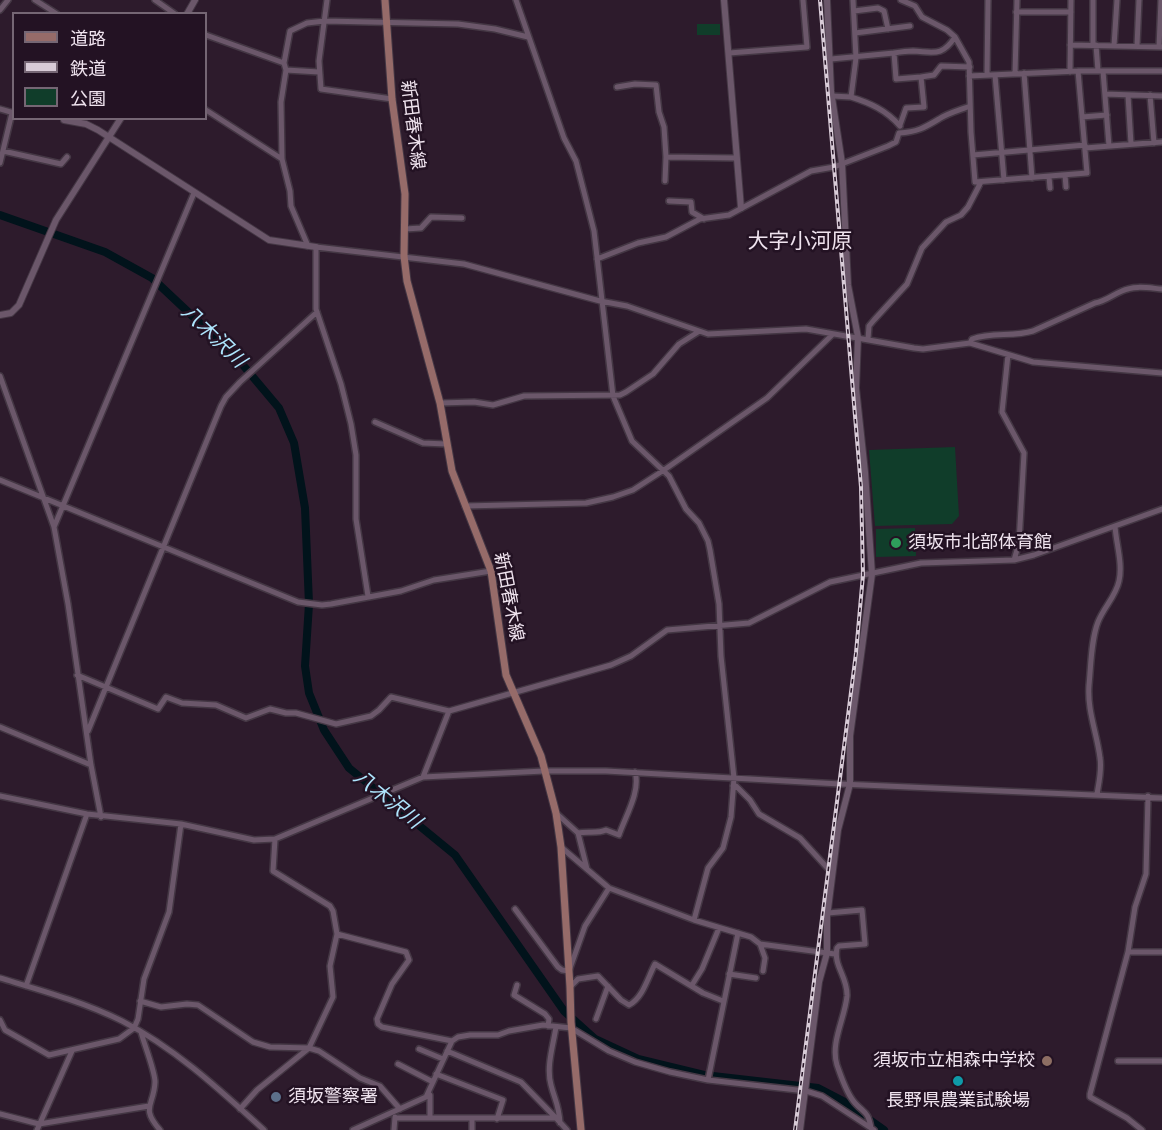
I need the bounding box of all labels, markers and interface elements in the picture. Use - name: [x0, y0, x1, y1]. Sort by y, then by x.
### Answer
- legend: [12, 12, 207, 120]
- text: 道路: [70, 28, 106, 50]
- text: 鉄道: [70, 58, 106, 80]
- street label: 新田春木線: [396, 79, 428, 171]
- text: 公園: [70, 88, 106, 110]
- district label: 大字小河原: [748, 229, 852, 255]
- water label: 八木沢川: [176, 301, 250, 373]
- place label: 須坂市北部体育館: [908, 532, 1052, 554]
- marker: 須坂市北部体育館: [889, 536, 903, 550]
- street label: 新田春木線: [489, 551, 527, 643]
- water label: 八木沢川: [348, 766, 426, 834]
- place label: 須坂市立相森中学校: [873, 1050, 1035, 1072]
- marker: 須坂市立相森中学校: [1040, 1054, 1054, 1068]
- marker: 長野県農業試験場: [951, 1074, 965, 1088]
- place label: 須坂警察署: [288, 1086, 378, 1108]
- marker: 須坂警察署: [269, 1090, 283, 1104]
- place label: 長野県農業試験場: [886, 1090, 1030, 1112]

